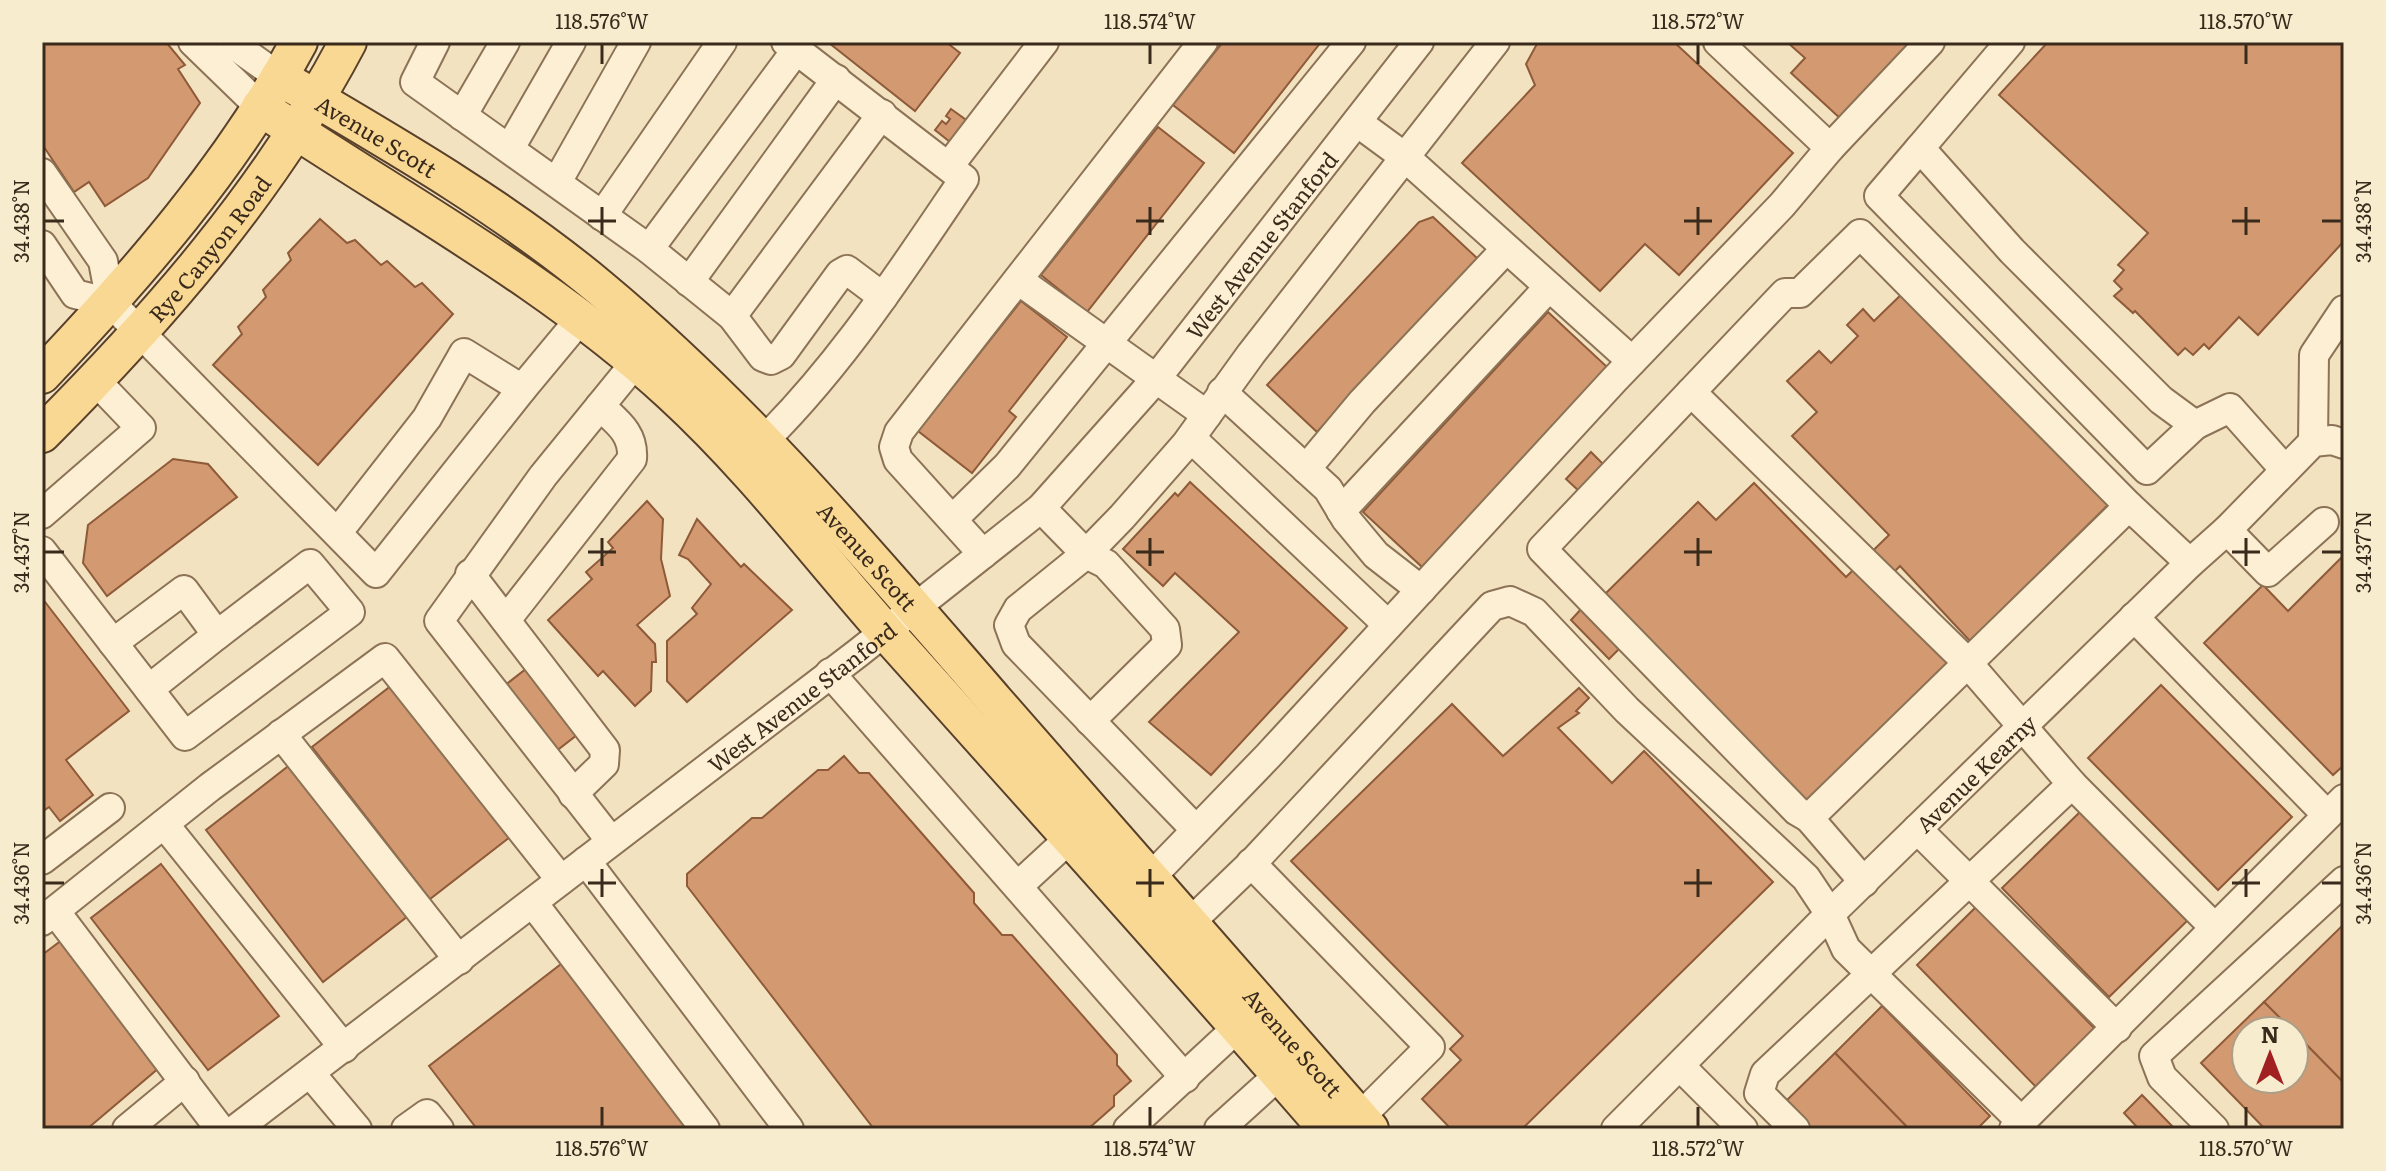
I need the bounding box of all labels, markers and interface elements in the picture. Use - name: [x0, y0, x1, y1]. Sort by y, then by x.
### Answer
- text: 118.576°W: [555, 5, 649, 35]
- text: 118.574°W: [1104, 5, 1196, 35]
- text: 118.572°W: [1652, 5, 1745, 35]
- text: 118.570°W: [2199, 5, 2293, 35]
- street label: Avenue Scott: [310, 86, 444, 184]
- street label: West Avenue Stanford: [1177, 144, 1345, 345]
- street label: Rye Canyon Road: [140, 168, 278, 329]
- text: 34.438°N: [5, 179, 35, 263]
- text: 34.438°N: [2347, 179, 2377, 263]
- street label: Avenue Scott: [811, 494, 926, 618]
- text: 34.437°N: [5, 511, 35, 593]
- text: 34.437°N: [2347, 511, 2377, 593]
- street label: West Avenue Stanford: [700, 613, 903, 779]
- street label: Avenue Kearny: [1907, 706, 2043, 839]
- text: 34.436°N: [5, 841, 35, 925]
- text: 34.436°N: [2347, 841, 2377, 925]
- street label: Avenue Scott: [1237, 980, 1351, 1104]
- north arrow: [2230, 1015, 2310, 1095]
- text: N: [2261, 1017, 2279, 1050]
- text: 118.576°W: [555, 1132, 649, 1162]
- text: 118.574°W: [1104, 1132, 1196, 1162]
- text: 118.572°W: [1652, 1132, 1745, 1162]
- text: 118.570°W: [2199, 1132, 2293, 1162]

